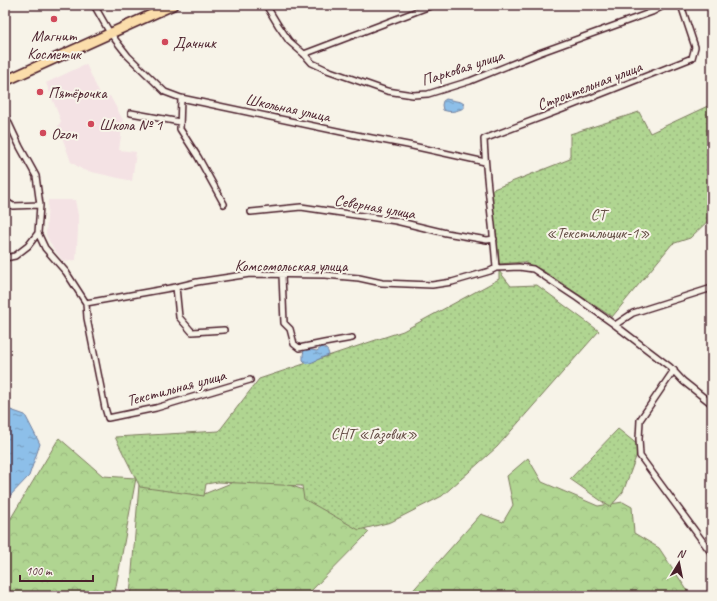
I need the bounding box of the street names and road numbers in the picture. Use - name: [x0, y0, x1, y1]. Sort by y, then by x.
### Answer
- street label: Парковая улица: [419, 45, 507, 91]
- street label: Строительная улица: [534, 56, 646, 115]
- street label: Школьная улица: [243, 89, 334, 127]
- street label: Северная улица: [333, 190, 418, 224]
- street label: Комсомольская улица: [235, 256, 349, 276]
- street label: Текстильная улица: [125, 365, 229, 411]

